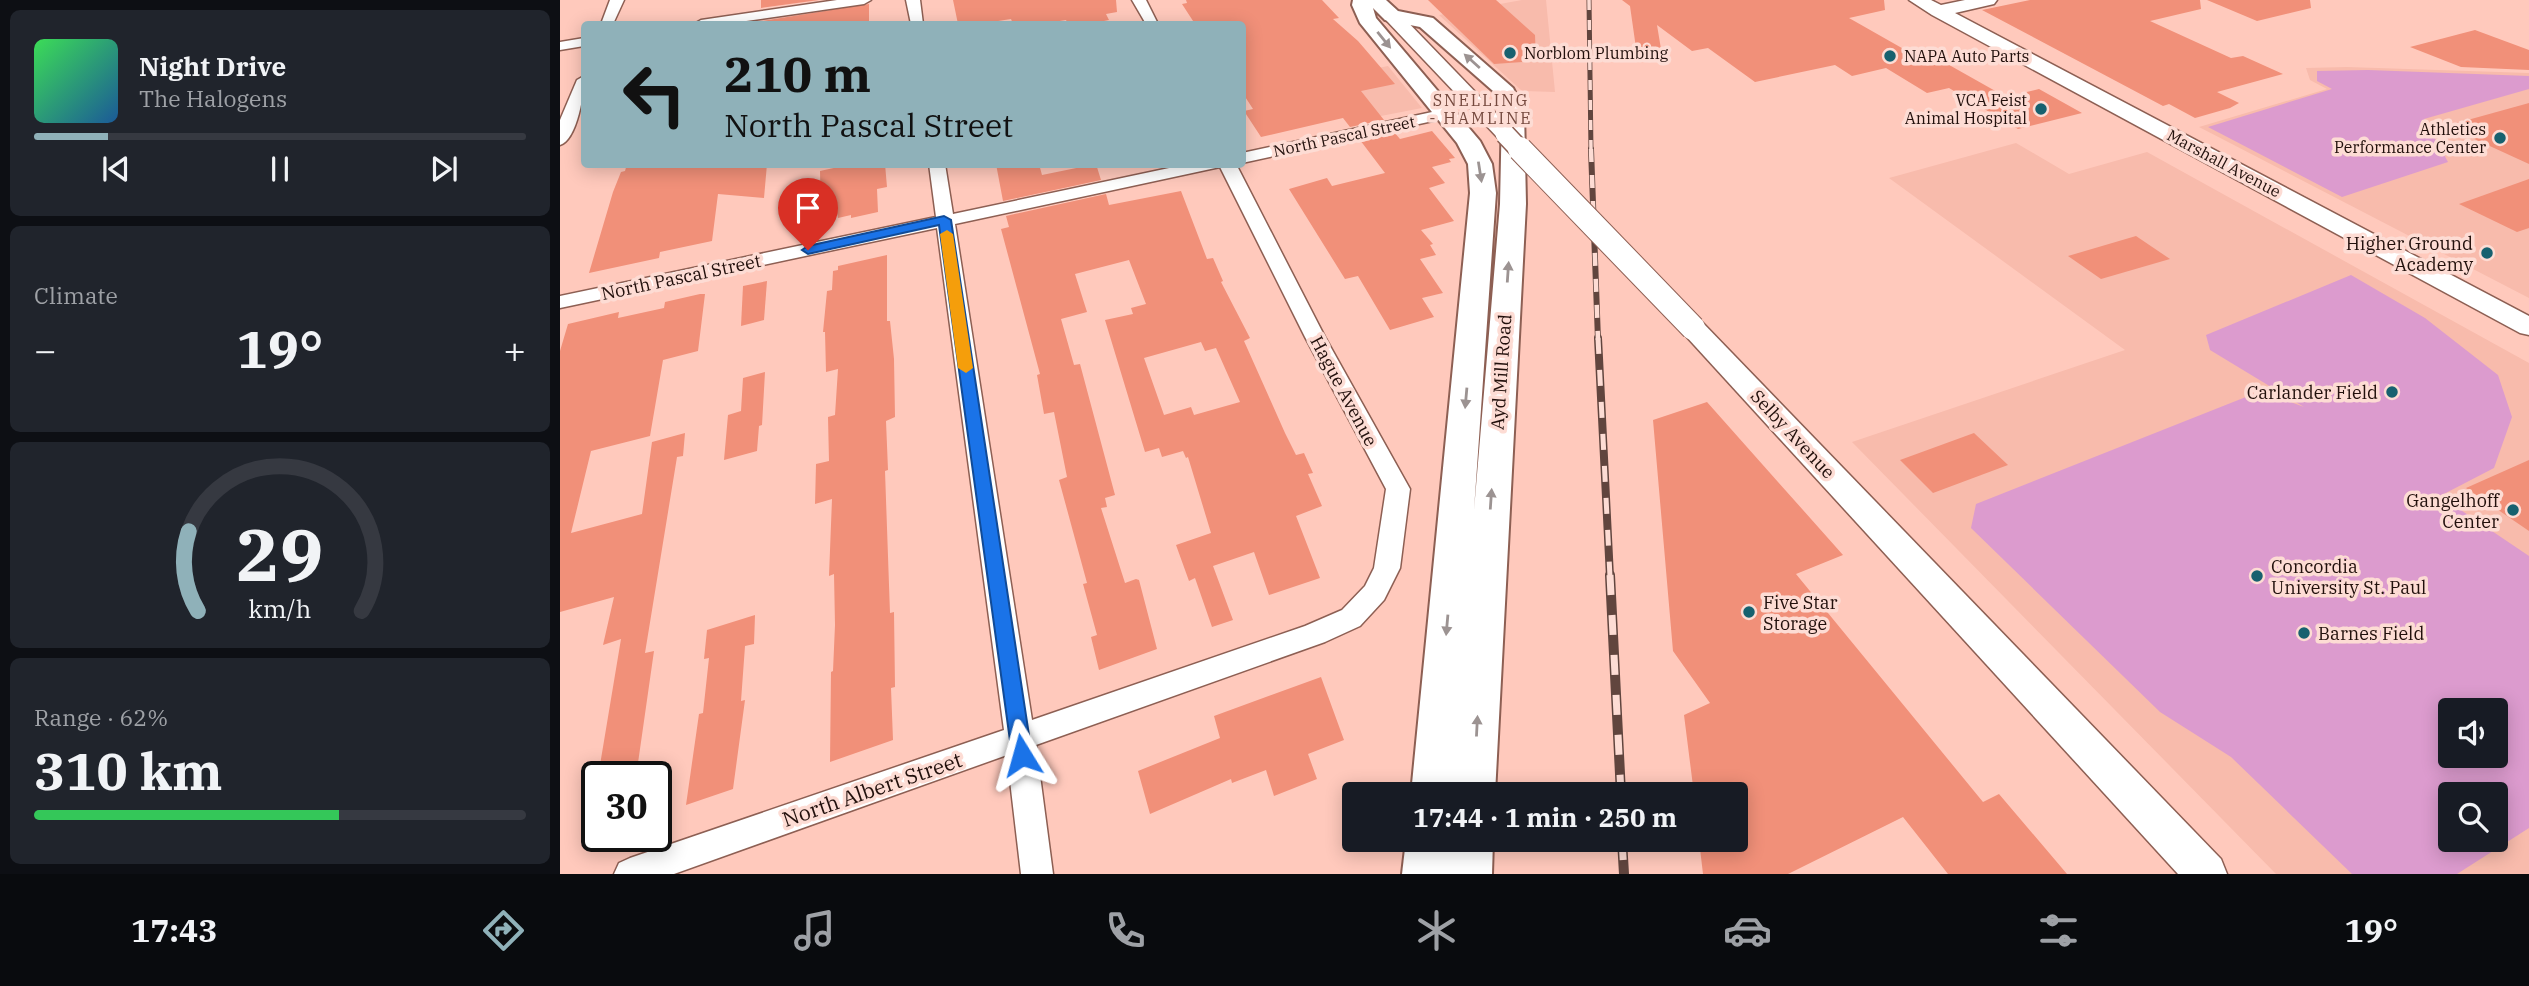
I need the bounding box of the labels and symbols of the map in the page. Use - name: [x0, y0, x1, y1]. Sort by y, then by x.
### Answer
- one-way arrow: [1376, 32, 1391, 49]
- place label: Norblom Plumbing: [1524, 43, 1669, 63]
- marker: Norblom Plumbing: [1502, 45, 1518, 61]
- place label: NAPA Auto Parts: [1904, 46, 2029, 66]
- marker: NAPA Auto Parts: [1882, 48, 1898, 64]
- one-way arrow: [1464, 54, 1481, 69]
- district label: SNELLING - HAMLINE: [1429, 90, 1533, 128]
- place label: VCA Feist Animal Hospital: [1905, 90, 2027, 128]
- marker: VCA Feist Animal Hospital: [2033, 101, 2049, 117]
- street label: North Pascal Street: [1271, 111, 1417, 161]
- place label: Athletics Performance Center: [2334, 119, 2486, 157]
- street label: Marshall Avenue: [2164, 125, 2284, 201]
- marker: Athletics Performance Center: [2492, 130, 2508, 146]
- one-way arrow: [1475, 161, 1486, 183]
- pin: [778, 178, 838, 250]
- place label: Higher Ground Academy: [2346, 232, 2473, 276]
- marker: Higher Ground Academy: [2479, 245, 2495, 261]
- street label: North Pascal Street: [599, 249, 763, 305]
- one-way arrow: [1503, 261, 1514, 283]
- street label: Ayd Mill Road: [1485, 313, 1517, 431]
- street label: Hague Avenue: [1305, 332, 1383, 450]
- place label: Carlander Field: [2247, 381, 2378, 404]
- marker: Carlander Field: [2384, 384, 2400, 400]
- street label: Selby Avenue: [1746, 385, 1840, 483]
- one-way arrow: [1460, 388, 1471, 410]
- one-way arrow: [1486, 488, 1497, 510]
- place label: Gangelhoff Center: [2406, 489, 2501, 533]
- marker: Gangelhoff Center: [2505, 502, 2521, 518]
- place label: Concordia University St. Paul: [2271, 555, 2426, 599]
- marker: Concordia University St. Paul: [2249, 568, 2265, 584]
- place label: Five Star Storage: [1763, 591, 1838, 635]
- marker: Five Star Storage: [1741, 604, 1757, 620]
- one-way arrow: [1441, 614, 1452, 636]
- place label: Barnes Field: [2318, 622, 2425, 645]
- marker: Barnes Field: [2296, 625, 2312, 641]
- one-way arrow: [1472, 715, 1483, 737]
- position arrow: [985, 718, 1059, 792]
- street label: North Albert Street: [778, 745, 966, 833]
- speed limit sign: 30: [581, 761, 672, 852]

